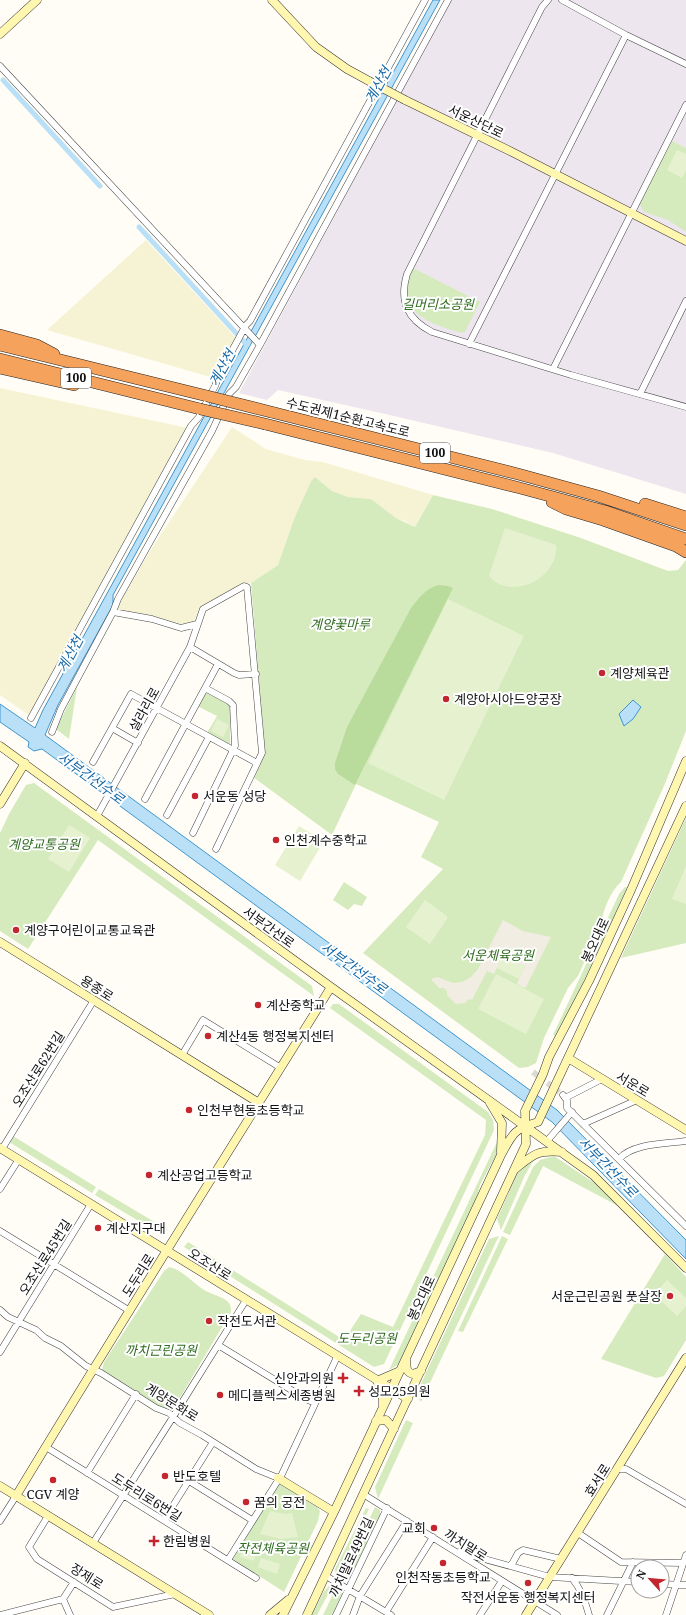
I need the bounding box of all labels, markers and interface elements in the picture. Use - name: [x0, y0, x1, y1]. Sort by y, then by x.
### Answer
- water label: 계산천: [360, 62, 396, 106]
- street label: 서운산단로: [445, 100, 507, 142]
- park label: 길머리소공원: [402, 295, 475, 313]
- water label: 계산천: [204, 345, 240, 389]
- road number: 100: [61, 368, 91, 388]
- street label: 수도권제1순환고속도로: [284, 393, 412, 441]
- road number: 100: [420, 443, 450, 463]
- park label: 계양꽃마루: [310, 615, 371, 633]
- water label: 계산천: [52, 631, 88, 675]
- place label: 계양체육관: [610, 664, 670, 682]
- marker: 계양체육관: [597, 668, 607, 678]
- street label: 살라리로: [125, 684, 163, 734]
- place label: 계양아시아드양궁장: [454, 690, 562, 708]
- marker: 계양아시아드양궁장: [441, 694, 451, 704]
- water label: 서부간선수로: [54, 747, 129, 809]
- place label: 서운동 성당: [203, 787, 266, 805]
- marker: 서운동 성당: [190, 791, 200, 801]
- place label: 인천계수중학교: [284, 831, 368, 849]
- park label: 계양교통공원: [8, 835, 81, 853]
- marker: 인천계수중학교: [271, 835, 281, 845]
- street label: 서부간선로: [240, 902, 299, 952]
- street label: 봉오대로: [577, 914, 613, 965]
- place label: 계양구어린이교통교육관: [24, 921, 156, 939]
- marker: 계양구어린이교통교육관: [11, 925, 21, 935]
- water label: 서부간선수로: [317, 937, 392, 999]
- park label: 서운체육공원: [462, 946, 535, 964]
- street label: 용종로: [77, 971, 117, 1005]
- place label: 계산중학교: [266, 996, 326, 1014]
- marker: 계산중학교: [253, 1000, 263, 1010]
- place label: 계산4동 행정복지센터: [216, 1027, 334, 1045]
- street label: 오조산로62번길: [8, 1028, 68, 1110]
- marker: 계산4동 행정복지센터: [203, 1031, 213, 1041]
- street label: 서운로: [613, 1067, 653, 1101]
- place label: 인천부현동초등학교: [197, 1101, 305, 1119]
- marker: 인천부현동초등학교: [184, 1105, 194, 1115]
- water label: 서부간선수로: [575, 1132, 643, 1202]
- place label: 계산공업고등학교: [157, 1166, 253, 1184]
- marker: 계산공업고등학교: [144, 1170, 154, 1180]
- street label: 오조산로45번길: [15, 1216, 75, 1298]
- place label: 계산지구대: [106, 1219, 166, 1237]
- marker: 계산지구대: [93, 1223, 103, 1233]
- street label: 오조산로: [185, 1244, 235, 1284]
- street label: 도두리로: [118, 1250, 158, 1300]
- street label: 봉오대로: [403, 1272, 439, 1323]
- place label: 서운근린공원 풋살장: [551, 1287, 662, 1305]
- marker: 서운근린공원 풋살장: [665, 1291, 675, 1301]
- place label: 작전도서관: [217, 1312, 277, 1330]
- marker: 작전도서관: [204, 1316, 214, 1326]
- park label: 도두리공원: [337, 1329, 398, 1347]
- park label: 까치근린공원: [125, 1341, 198, 1359]
- place label: 신안과의원: [274, 1369, 334, 1387]
- marker: 신안과의원: [337, 1372, 349, 1384]
- street label: 계양문화로: [142, 1379, 202, 1425]
- place label: 성모25의원: [368, 1382, 430, 1400]
- marker: 성모25의원: [353, 1385, 365, 1397]
- place label: 메디플렉스세종병원: [228, 1386, 336, 1404]
- marker: 메디플렉스세종병원: [215, 1390, 225, 1400]
- street label: 효서로: [580, 1460, 614, 1500]
- place label: 반도호텔: [173, 1467, 221, 1485]
- street label: 도두리로6번길: [109, 1468, 185, 1526]
- marker: 반도호텔: [160, 1471, 170, 1481]
- marker: CGV 계양: [48, 1475, 58, 1485]
- place label: CGV 계양: [26, 1485, 80, 1503]
- place label: 꿈의 궁전: [254, 1493, 305, 1511]
- marker: 꿈의 궁전: [241, 1497, 251, 1507]
- street label: 까치말로49번길: [325, 1514, 377, 1600]
- place label: 교회: [402, 1519, 426, 1537]
- marker: 교회: [429, 1523, 439, 1533]
- street label: 까치말로: [441, 1525, 491, 1565]
- place label: 한림병원: [163, 1532, 211, 1550]
- marker: 한림병원: [148, 1535, 160, 1547]
- park label: 작전체육공원: [237, 1539, 310, 1557]
- marker: 인천작동초등학교: [438, 1558, 448, 1568]
- street label: 장제로: [67, 1559, 107, 1593]
- north arrow: [630, 1559, 670, 1599]
- text: N: [632, 1567, 649, 1582]
- place label: 인천작동초등학교: [395, 1568, 491, 1586]
- marker: 작전서운동 행정복지센터: [523, 1578, 533, 1588]
- place label: 작전서운동 행정복지센터: [461, 1588, 595, 1606]

